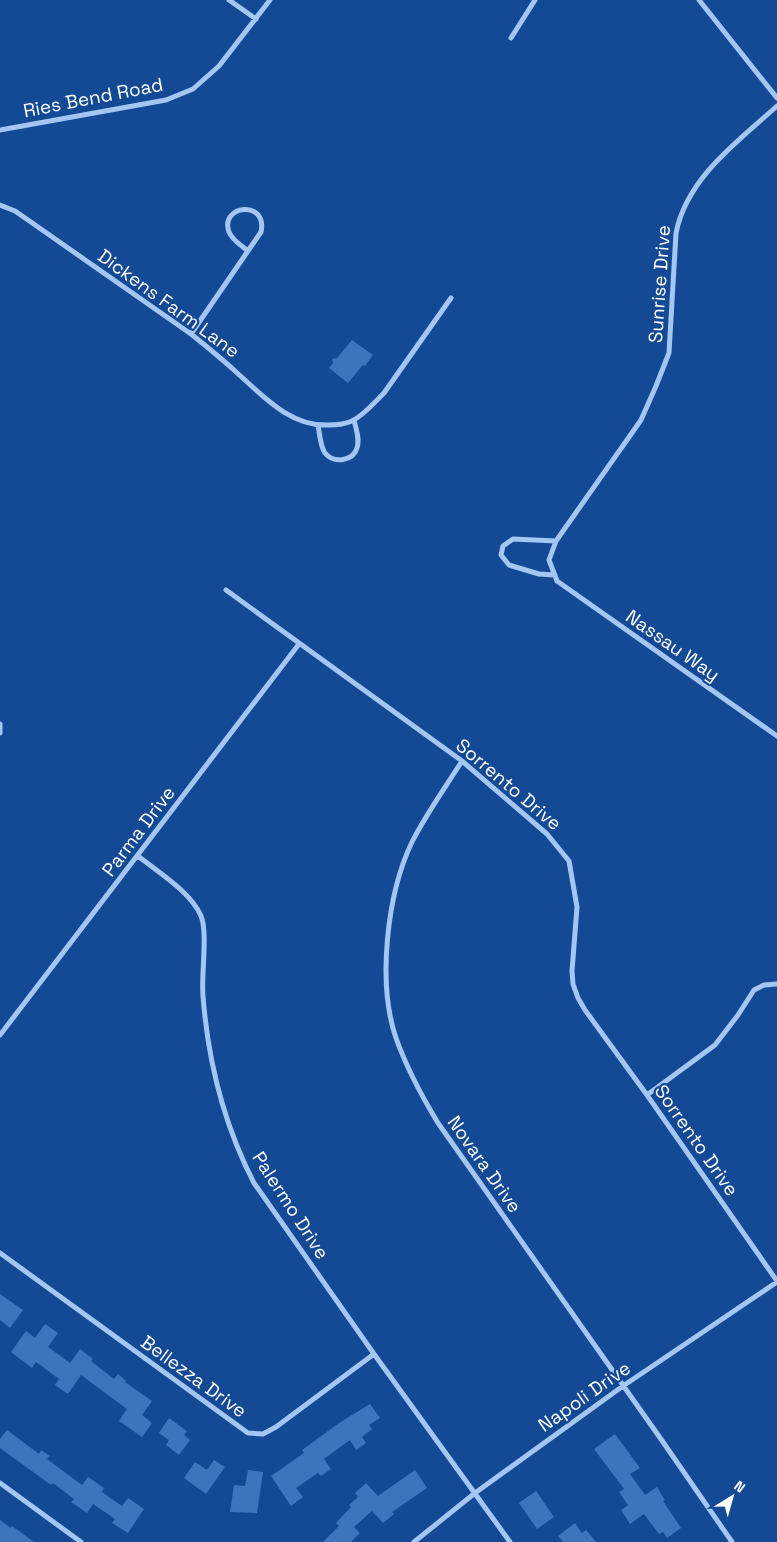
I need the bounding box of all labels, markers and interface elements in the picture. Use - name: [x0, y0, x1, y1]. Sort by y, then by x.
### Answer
- street label: Ries Bend Road: [21, 72, 165, 123]
- street label: Sunrise Drive: [643, 224, 676, 344]
- street label: Dickens Farm Lane: [93, 243, 245, 363]
- street label: Nassau Way: [621, 604, 725, 687]
- street label: Sorrento Drive: [451, 733, 567, 836]
- street label: Parma Drive: [96, 781, 181, 882]
- street label: Sorrento Drive: [649, 1080, 744, 1201]
- street label: Novara Drive: [442, 1111, 527, 1218]
- street label: Palermo Drive: [246, 1147, 335, 1264]
- street label: Bellezza Drive: [136, 1330, 252, 1423]
- street label: Napoli Drive: [533, 1355, 635, 1437]
- north arrow: [707, 1472, 757, 1522]
- text: N: [731, 1477, 749, 1497]

